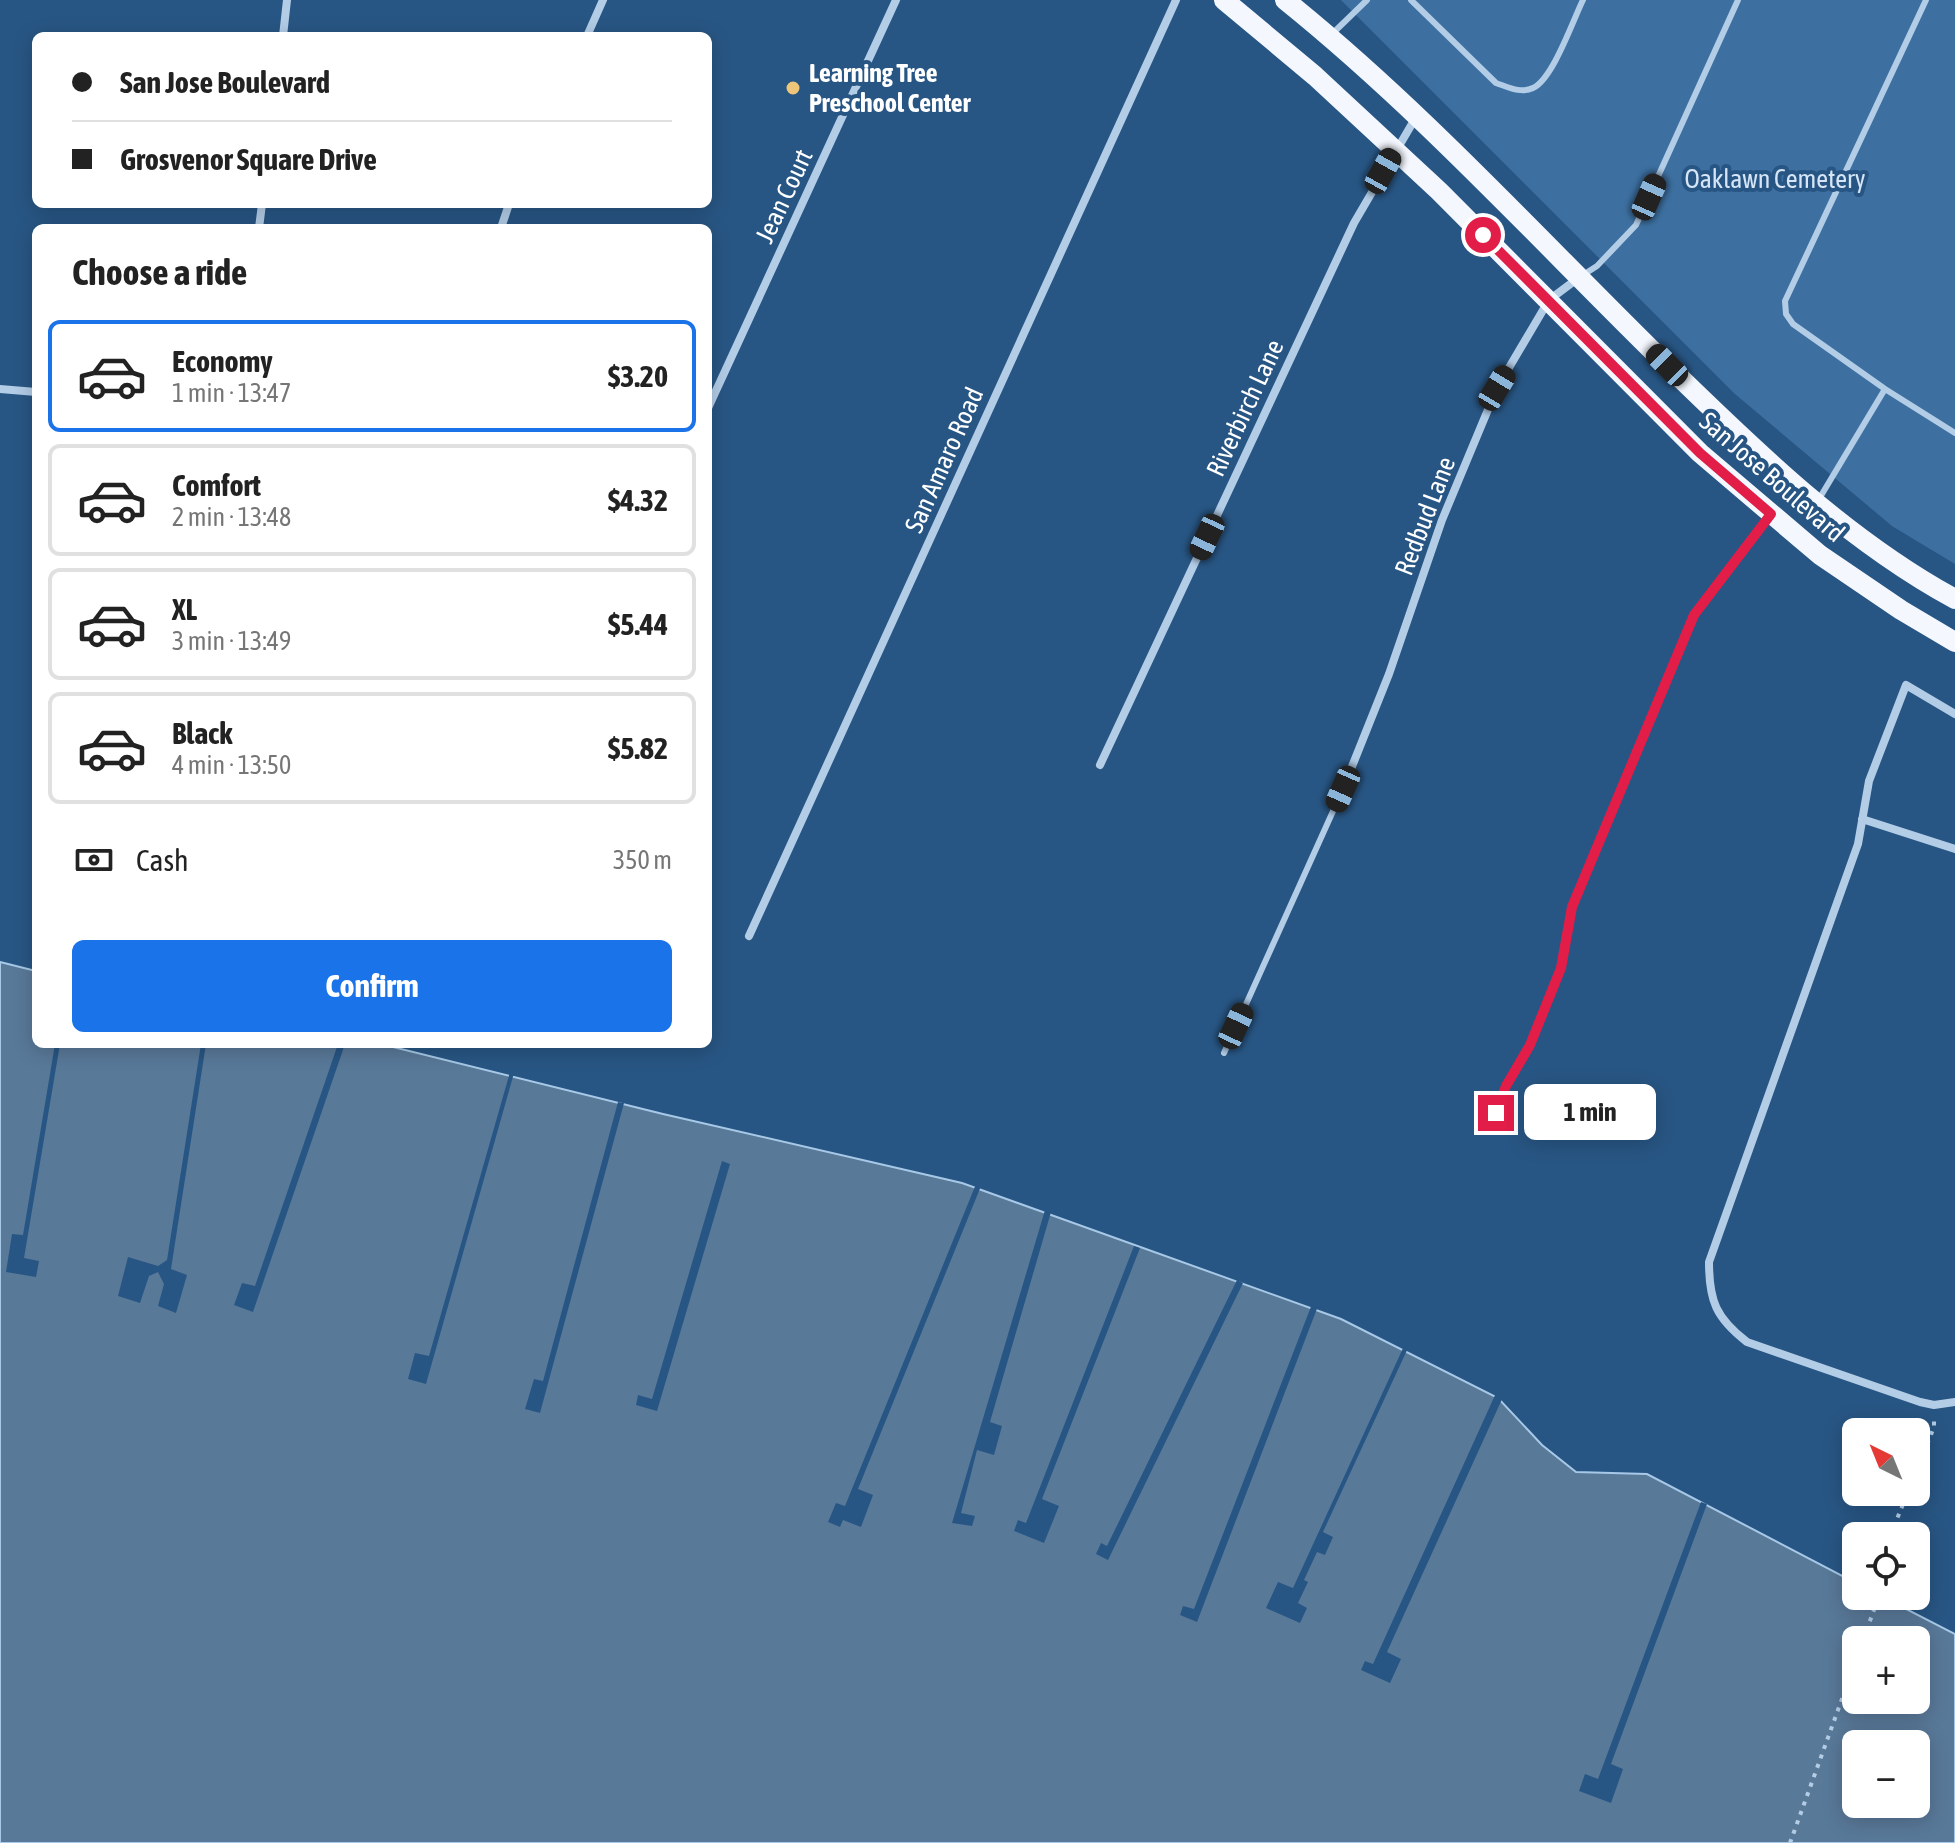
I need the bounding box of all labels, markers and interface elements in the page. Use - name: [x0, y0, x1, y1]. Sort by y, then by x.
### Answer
- place label: Learning Tree Preschool Center: [809, 58, 972, 118]
- text: San Jose Boulevard: [120, 65, 330, 99]
- marker: Learning Tree Preschool Center: [784, 79, 802, 97]
- text: Grosvenor Square Drive: [120, 142, 377, 176]
- street label: Jean Court: [749, 144, 819, 248]
- car: [1361, 144, 1405, 198]
- park label: Oaklawn Cemetery: [1685, 164, 1866, 194]
- car: [1628, 170, 1670, 224]
- route start: [1465, 217, 1501, 253]
- text: Choose a ride: [72, 251, 247, 293]
- street label: Riverbirch Lane: [1200, 335, 1290, 481]
- icon: car: [76, 340, 148, 412]
- car: [1642, 340, 1692, 390]
- text: Economy: [172, 344, 273, 378]
- text: $3.20: [608, 359, 668, 393]
- car: [1474, 361, 1520, 415]
- text: 1 min · 13:47: [172, 378, 291, 408]
- street label: San Amaro Road: [899, 383, 989, 537]
- street label: San Jose Boulevard: [1693, 406, 1851, 548]
- street label: Redbud Lane: [1389, 453, 1461, 579]
- icon: car: [76, 464, 148, 536]
- text: Comfort: [172, 468, 261, 502]
- text: $4.32: [608, 483, 668, 517]
- text: 2 min · 13:48: [172, 502, 291, 532]
- car: [1186, 510, 1228, 564]
- icon: car: [76, 588, 148, 660]
- text: XL: [172, 592, 197, 626]
- text: $5.44: [608, 607, 668, 641]
- text: 3 min · 13:49: [172, 626, 291, 656]
- icon: car: [76, 712, 148, 784]
- text: Black: [172, 716, 232, 750]
- text: $5.82: [608, 731, 668, 765]
- text: 4 min · 13:50: [172, 750, 291, 780]
- car: [1322, 762, 1364, 816]
- icon: cash: [72, 838, 116, 882]
- text: Cash: [136, 843, 189, 877]
- text: 350 m: [613, 845, 672, 875]
- button: Confirm: [72, 940, 672, 1032]
- car: [1215, 999, 1257, 1053]
- callout: 1 min: [1524, 1085, 1656, 1141]
- route end: [1478, 1095, 1514, 1131]
- text: 1 min: [1563, 1097, 1617, 1127]
- north arrow: [1842, 1418, 1930, 1506]
- map controls: [1842, 1418, 1930, 1818]
- button: locate: [1842, 1522, 1930, 1610]
- button: +: [1842, 1626, 1930, 1714]
- button: −: [1842, 1730, 1930, 1818]

